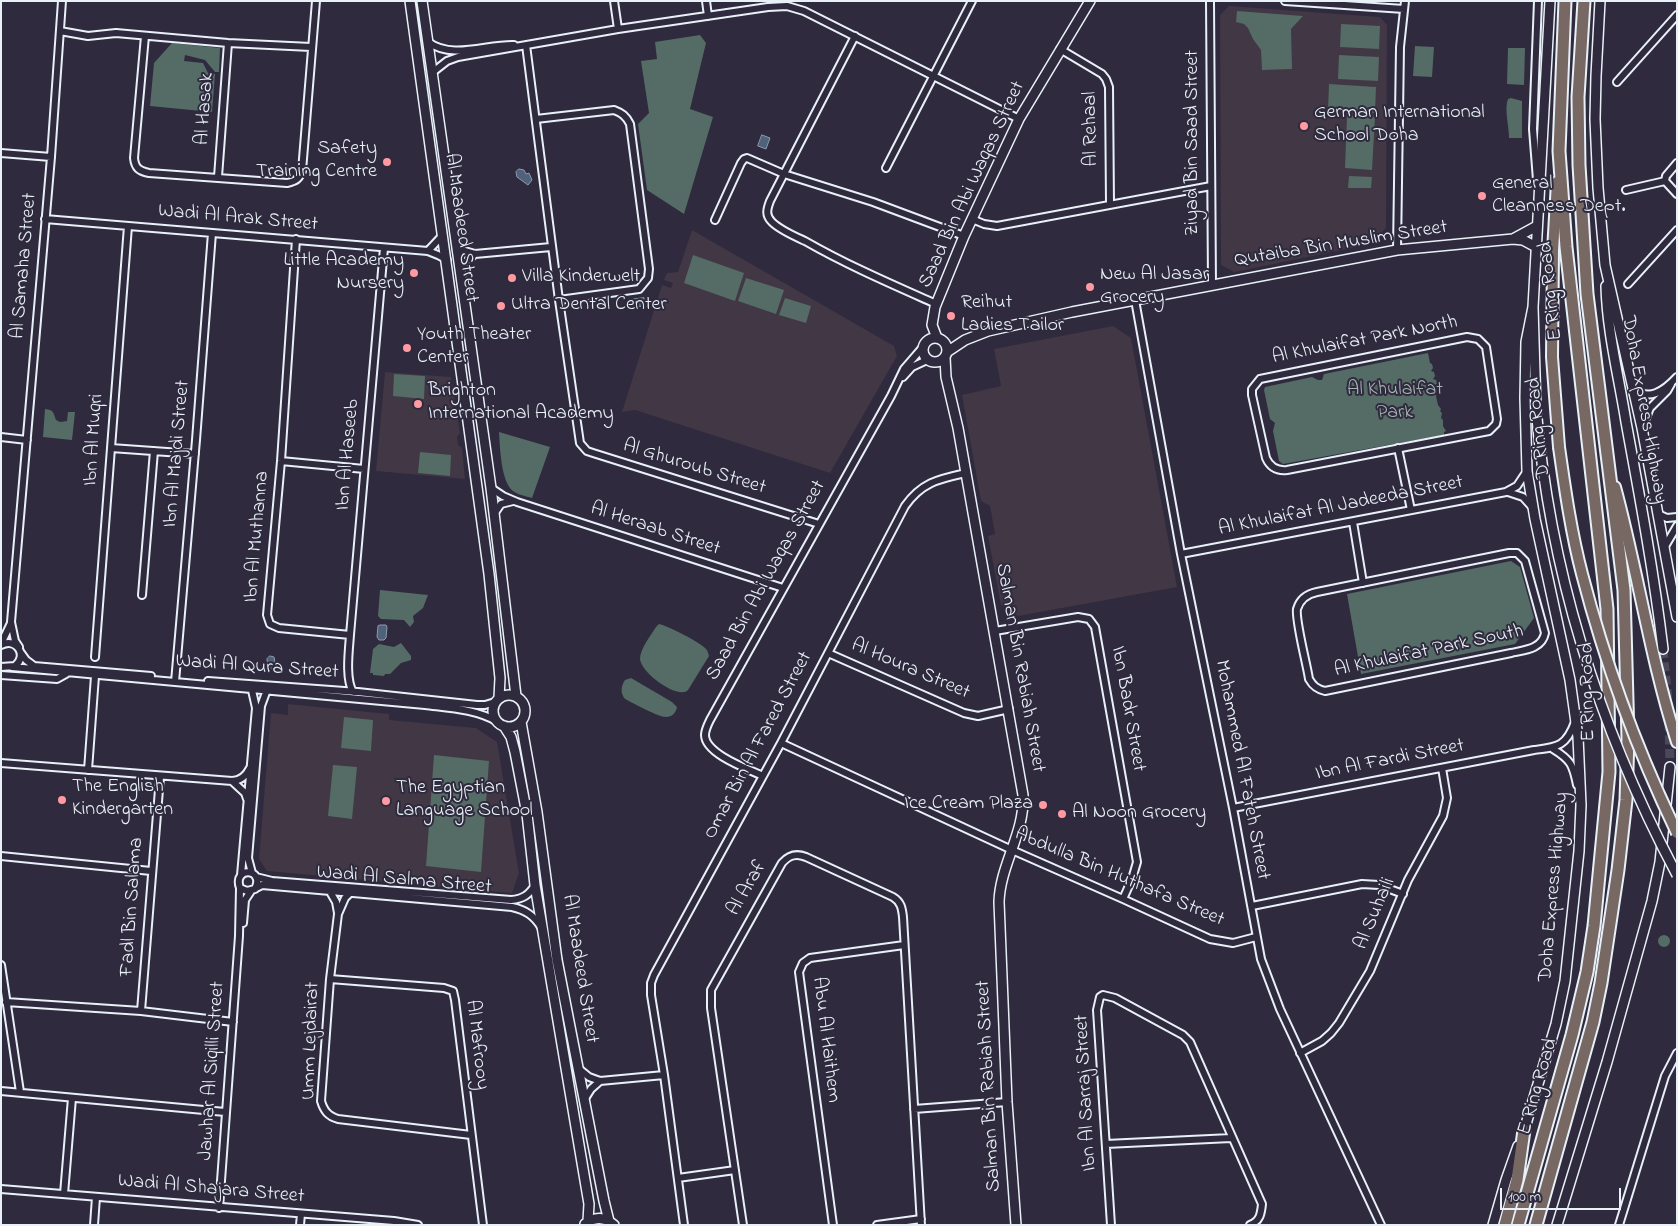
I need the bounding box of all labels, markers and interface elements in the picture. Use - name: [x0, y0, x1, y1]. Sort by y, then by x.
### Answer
- street label: Ziyad Bin Saad Street: [1182, 50, 1206, 236]
- street label: Al Hasak: [191, 72, 221, 146]
- street label: Saad Bin Abi Waqas Street: [915, 78, 1031, 292]
- street label: Al Rehaal: [1079, 91, 1105, 167]
- place label: German International School Doha: [1314, 102, 1485, 149]
- marker: German International School Doha: [1298, 120, 1310, 132]
- place label: Safety Training Centre: [256, 138, 377, 185]
- street label: Al Maadeed Street: [438, 152, 482, 304]
- marker: Safety Training Centre: [381, 156, 393, 168]
- place label: General Cleanness Dept.: [1492, 173, 1625, 220]
- marker: General Cleanness Dept.: [1476, 190, 1488, 202]
- street label: Al Samaha Street: [7, 192, 43, 340]
- street label: Wadi Al Arak Street: [157, 200, 319, 238]
- street label: Qutaiba Bin Muslim Street: [1233, 216, 1449, 274]
- street label: E Ring Road: [1535, 240, 1569, 342]
- place label: Little Academy Nursery: [283, 250, 404, 297]
- place label: New Al Jasar Grocery: [1100, 264, 1209, 311]
- place label: Villa Kinderwelt: [522, 266, 640, 290]
- marker: Little Academy Nursery: [408, 267, 420, 279]
- marker: Villa Kinderwelt: [506, 272, 518, 284]
- marker: New Al Jasar Grocery: [1084, 281, 1096, 293]
- place label: Reihut Ladies Tailor: [961, 292, 1064, 339]
- place label: Ultra Dental Center: [511, 294, 667, 318]
- marker: Ultra Dental Center: [495, 300, 507, 312]
- marker: Reihut Ladies Tailor: [945, 310, 957, 322]
- street label: Al Khulaifat Park North: [1270, 311, 1460, 371]
- street label: Doha Express Highway: [1615, 314, 1671, 506]
- place label: Youth Theater Center: [417, 324, 531, 371]
- marker: Youth Theater Center: [401, 342, 413, 354]
- street label: D Ring Road: [1523, 376, 1557, 480]
- street label: Ibn Al Majdi Street: [160, 379, 196, 529]
- park label: Al Khulaifat Park: [1347, 379, 1443, 426]
- place label: Brighton International Academy: [428, 380, 614, 427]
- street label: Ibn Al Muqri: [80, 393, 110, 487]
- street label: Ibn Al Haseeb: [332, 398, 366, 512]
- marker: Brighton International Academy: [412, 398, 424, 410]
- street label: Al Ghuroub Street: [620, 435, 768, 501]
- street label: Ibn Al Muthanna: [240, 470, 276, 604]
- street label: Al Khulaifat Al Jadeeda Street: [1217, 471, 1465, 543]
- street label: Saad Bin Abi Waqas Street: [702, 477, 832, 685]
- street label: Al Heraab Street: [587, 498, 723, 562]
- street label: Salman Bin Rabiah Street: [989, 562, 1049, 774]
- street label: Al Khulaifat Park South: [1332, 620, 1526, 684]
- street label: Al Houra Street: [847, 634, 973, 706]
- street label: E Ring Road: [1576, 642, 1602, 742]
- street label: Ibn Badr Street: [1104, 644, 1150, 774]
- street label: Omar Bin Al Fared Street: [699, 648, 819, 844]
- street label: Wadi Al Qura Street: [175, 650, 339, 686]
- street label: Mohammed Al Fateh Street: [1208, 658, 1274, 882]
- street label: Ibn Al Fardi Street: [1314, 735, 1466, 787]
- place label: The English Kindergarten: [72, 776, 173, 823]
- place label: The Egyptian Language School: [396, 777, 533, 824]
- street label: Doha Express Highway: [1535, 791, 1575, 983]
- place label: Ice Cream Plaza: [904, 793, 1033, 817]
- marker: The English Kindergarten: [56, 794, 68, 806]
- marker: The Egyptian Language School: [380, 795, 392, 807]
- marker: Ice Cream Plaza: [1037, 799, 1049, 811]
- place label: Al Noon Grocery: [1072, 802, 1206, 826]
- marker: Al Noon Grocery: [1056, 808, 1068, 820]
- street label: Abdulla Bin Huthafa Street: [1011, 823, 1227, 933]
- street label: Fadl Bin Salama: [116, 837, 150, 977]
- street label: Al Araf: [723, 857, 773, 921]
- street label: Wadi Al Salma Street: [316, 861, 492, 901]
- street label: Al Suhaili: [1350, 874, 1402, 954]
- street label: Al Maadeed Street: [555, 893, 603, 1045]
- street label: Abu Al Haithem: [805, 976, 845, 1104]
- street label: Salman Bin Rabiah Street: [972, 980, 1008, 1192]
- street label: Jawhar Al Siqilli Street: [195, 981, 231, 1161]
- street label: Umm Lejdairat: [298, 981, 326, 1101]
- street label: Al Mafrooy: [459, 999, 493, 1091]
- street label: Ibn Al Sarraj Street: [1071, 1014, 1103, 1172]
- street label: E Ring Road: [1514, 1036, 1564, 1138]
- street label: Wadi Al Shajara Street: [117, 1170, 305, 1210]
- scale bar: [1503, 1178, 1624, 1210]
- text: 100 m: [1508, 1186, 1541, 1208]

